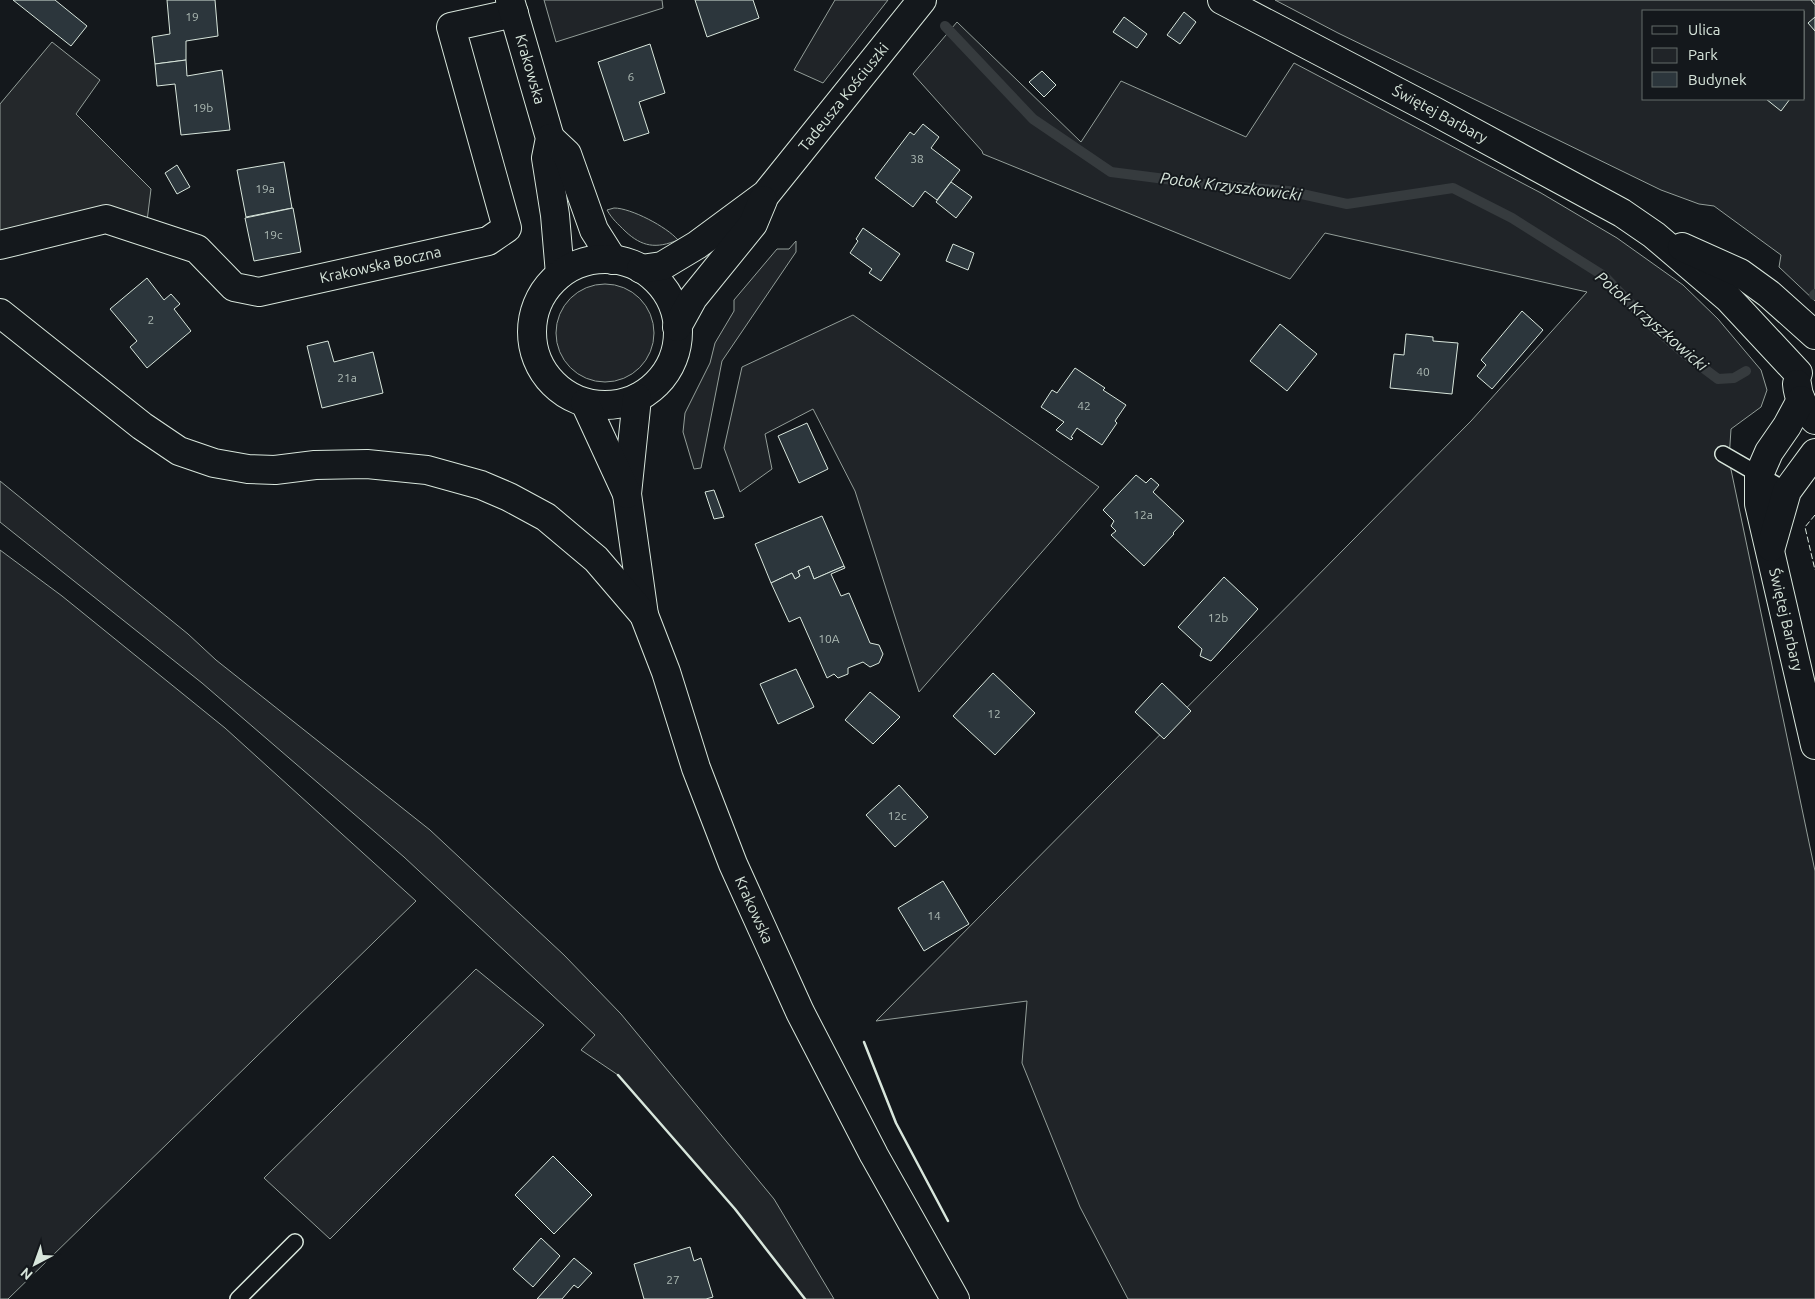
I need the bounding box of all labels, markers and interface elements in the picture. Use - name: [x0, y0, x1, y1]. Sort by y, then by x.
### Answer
- house number: 19: [185, 10, 199, 23]
- legend: [1642, 10, 1805, 100]
- text: Ulica: [1688, 21, 1720, 38]
- street label: Krakowska: [512, 32, 549, 106]
- street label: Tadeusza Kościuszki: [795, 39, 892, 154]
- text: Park: [1688, 46, 1718, 63]
- house number: 6: [628, 70, 635, 83]
- text: Budynek: [1688, 71, 1747, 88]
- street label: Świętej Barbary: [1390, 82, 1490, 146]
- house number: 19b: [193, 101, 213, 114]
- house number: 38: [910, 152, 924, 165]
- water label: Potok Krzyszkowicki: [1159, 168, 1304, 204]
- house number: 19a: [255, 182, 275, 195]
- house number: 19c: [263, 228, 283, 241]
- street label: Krakowska Boczna: [318, 243, 443, 286]
- water label: Potok Krzyszkowicki: [1592, 268, 1712, 375]
- house number: 2: [148, 313, 154, 326]
- house number: 40: [1416, 365, 1430, 378]
- house number: 21a: [337, 371, 357, 384]
- house number: 42: [1077, 399, 1091, 412]
- house number: 12a: [1133, 508, 1153, 521]
- street label: Świętej Barbary: [1766, 566, 1807, 673]
- house number: 12b: [1208, 611, 1228, 624]
- house number: 10A: [818, 632, 840, 645]
- house number: 12: [987, 707, 1001, 720]
- house number: 12c: [887, 809, 907, 822]
- street label: Krakowska: [732, 874, 777, 946]
- house number: 14: [927, 909, 941, 922]
- north arrow: [10, 1239, 60, 1289]
- text: N: [17, 1264, 36, 1283]
- house number: 27: [666, 1273, 680, 1286]

